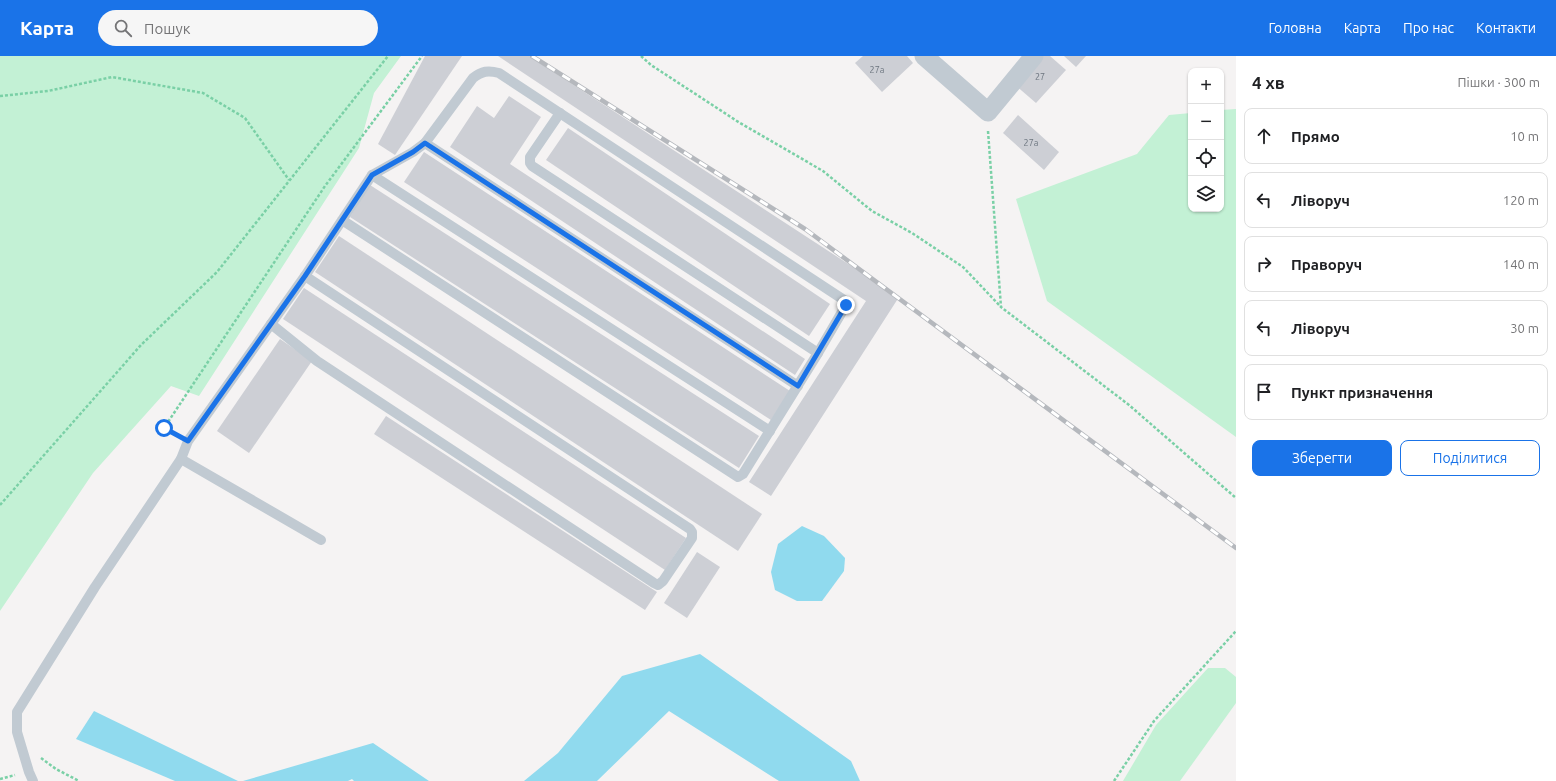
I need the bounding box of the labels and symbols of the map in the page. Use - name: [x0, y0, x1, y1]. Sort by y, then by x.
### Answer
- house number: 27а: [870, 65, 884, 75]
- house number: 27: [1035, 72, 1045, 82]
- house number: 27а: [1024, 138, 1038, 148]
- route end: [837, 296, 855, 314]
- route start: [155, 419, 173, 437]

